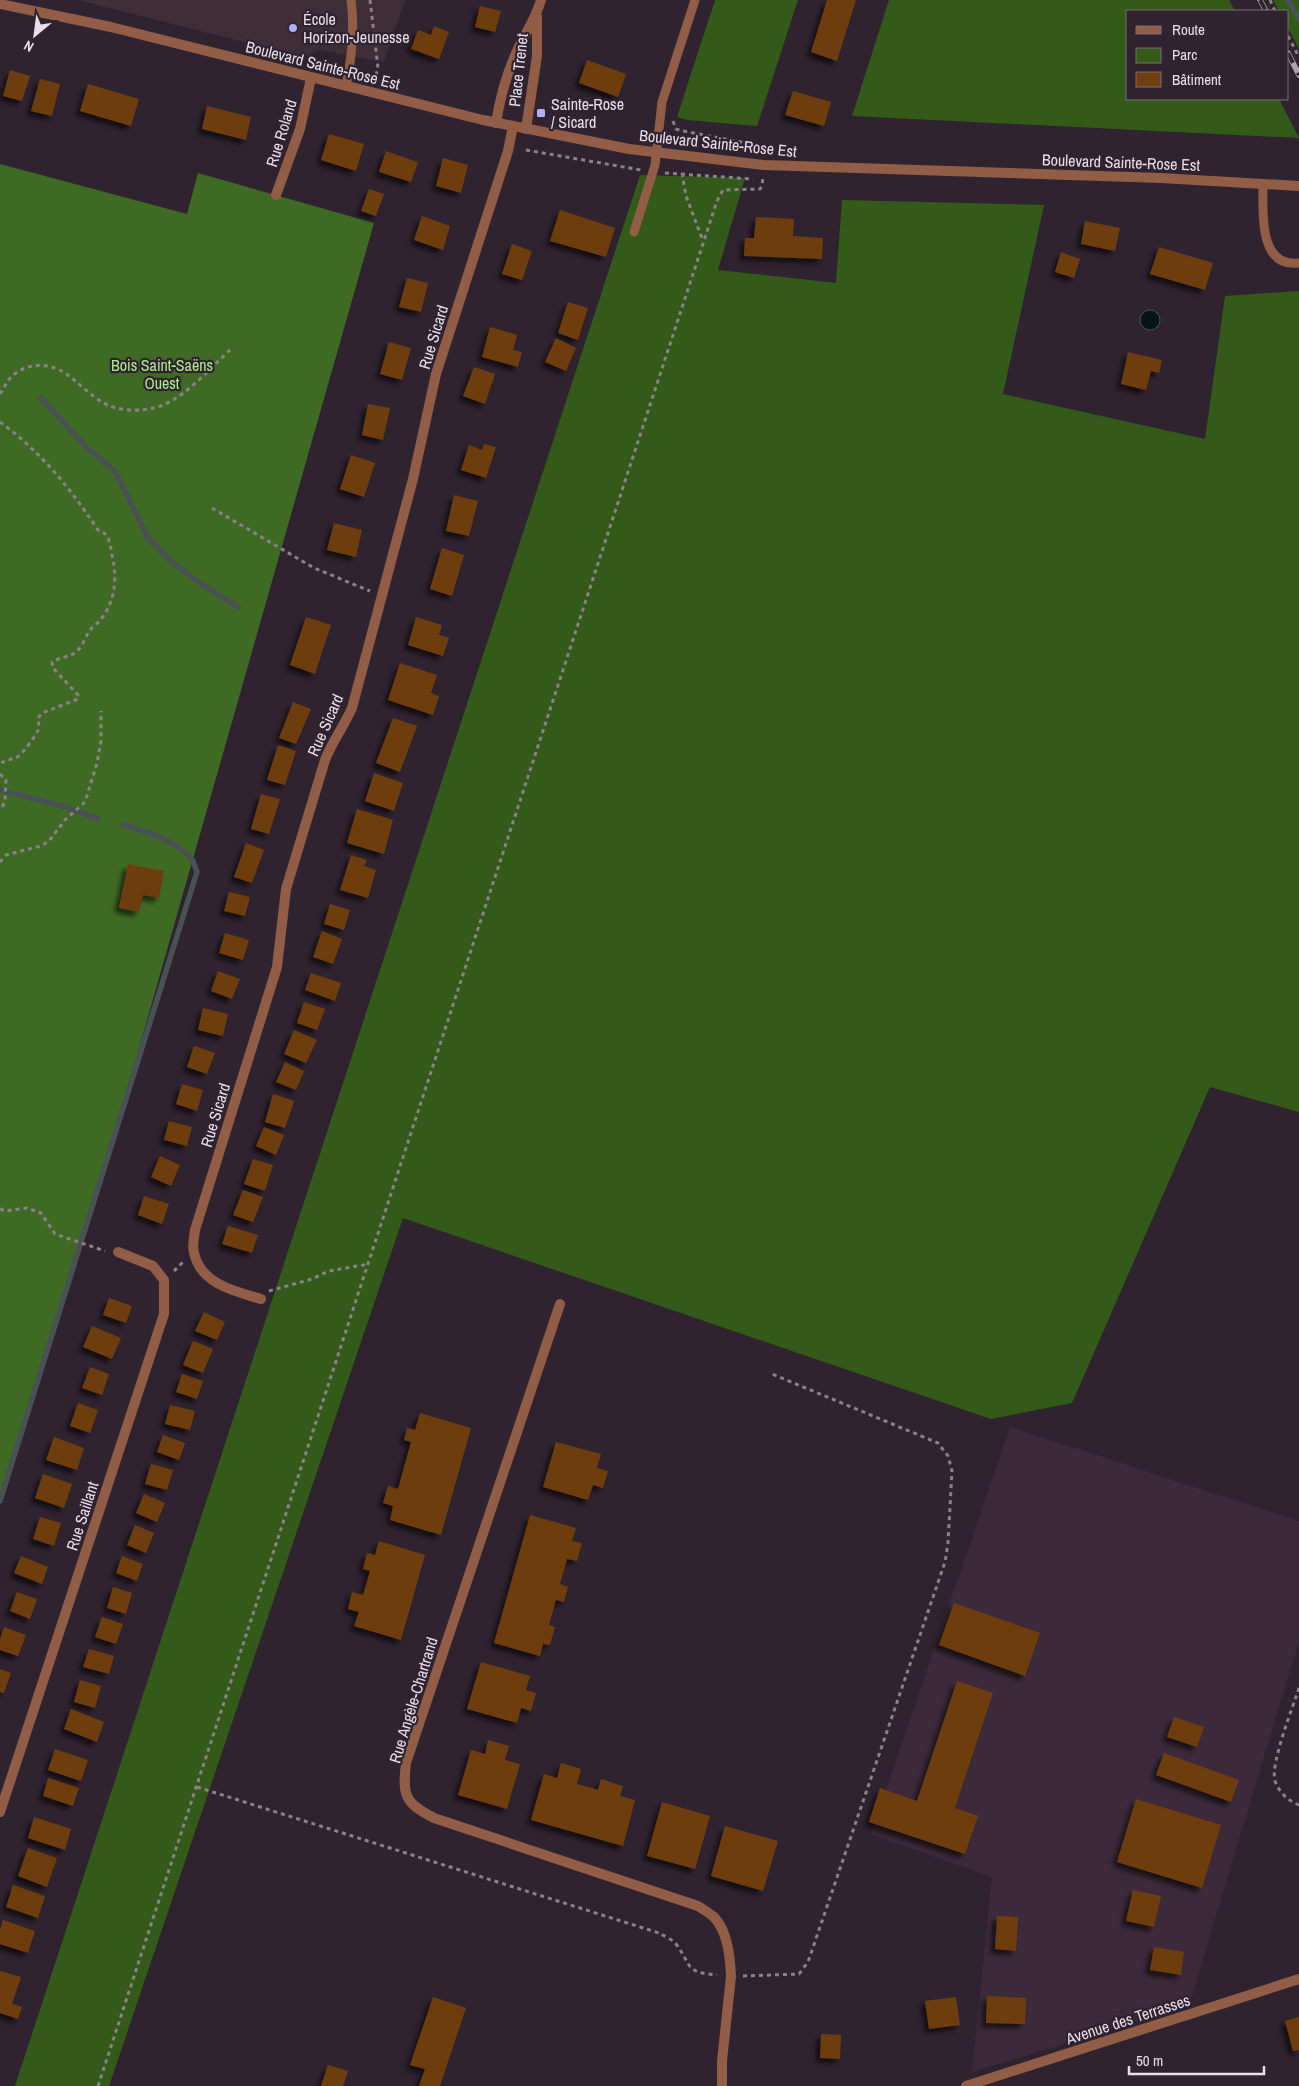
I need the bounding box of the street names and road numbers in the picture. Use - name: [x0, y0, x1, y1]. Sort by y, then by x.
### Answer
- street label: Place Trenet: [503, 32, 533, 108]
- street label: Boulevard Sainte-Rose Est: [244, 35, 403, 95]
- street label: Rue Roland: [260, 97, 302, 169]
- street label: Boulevard Sainte-Rose Est: [638, 124, 798, 162]
- street label: Boulevard Sainte-Rose Est: [1042, 148, 1201, 176]
- street label: Rue Sicard: [413, 302, 453, 372]
- street label: Rue Sicard: [302, 691, 348, 759]
- street label: Rue Sicard: [195, 1080, 235, 1150]
- street label: Rue Saillant: [60, 1478, 104, 1553]
- street label: Rue Angèle-Chartrand: [383, 1634, 443, 1766]
- street label: Avenue des Terrasses: [1062, 1989, 1193, 2050]

